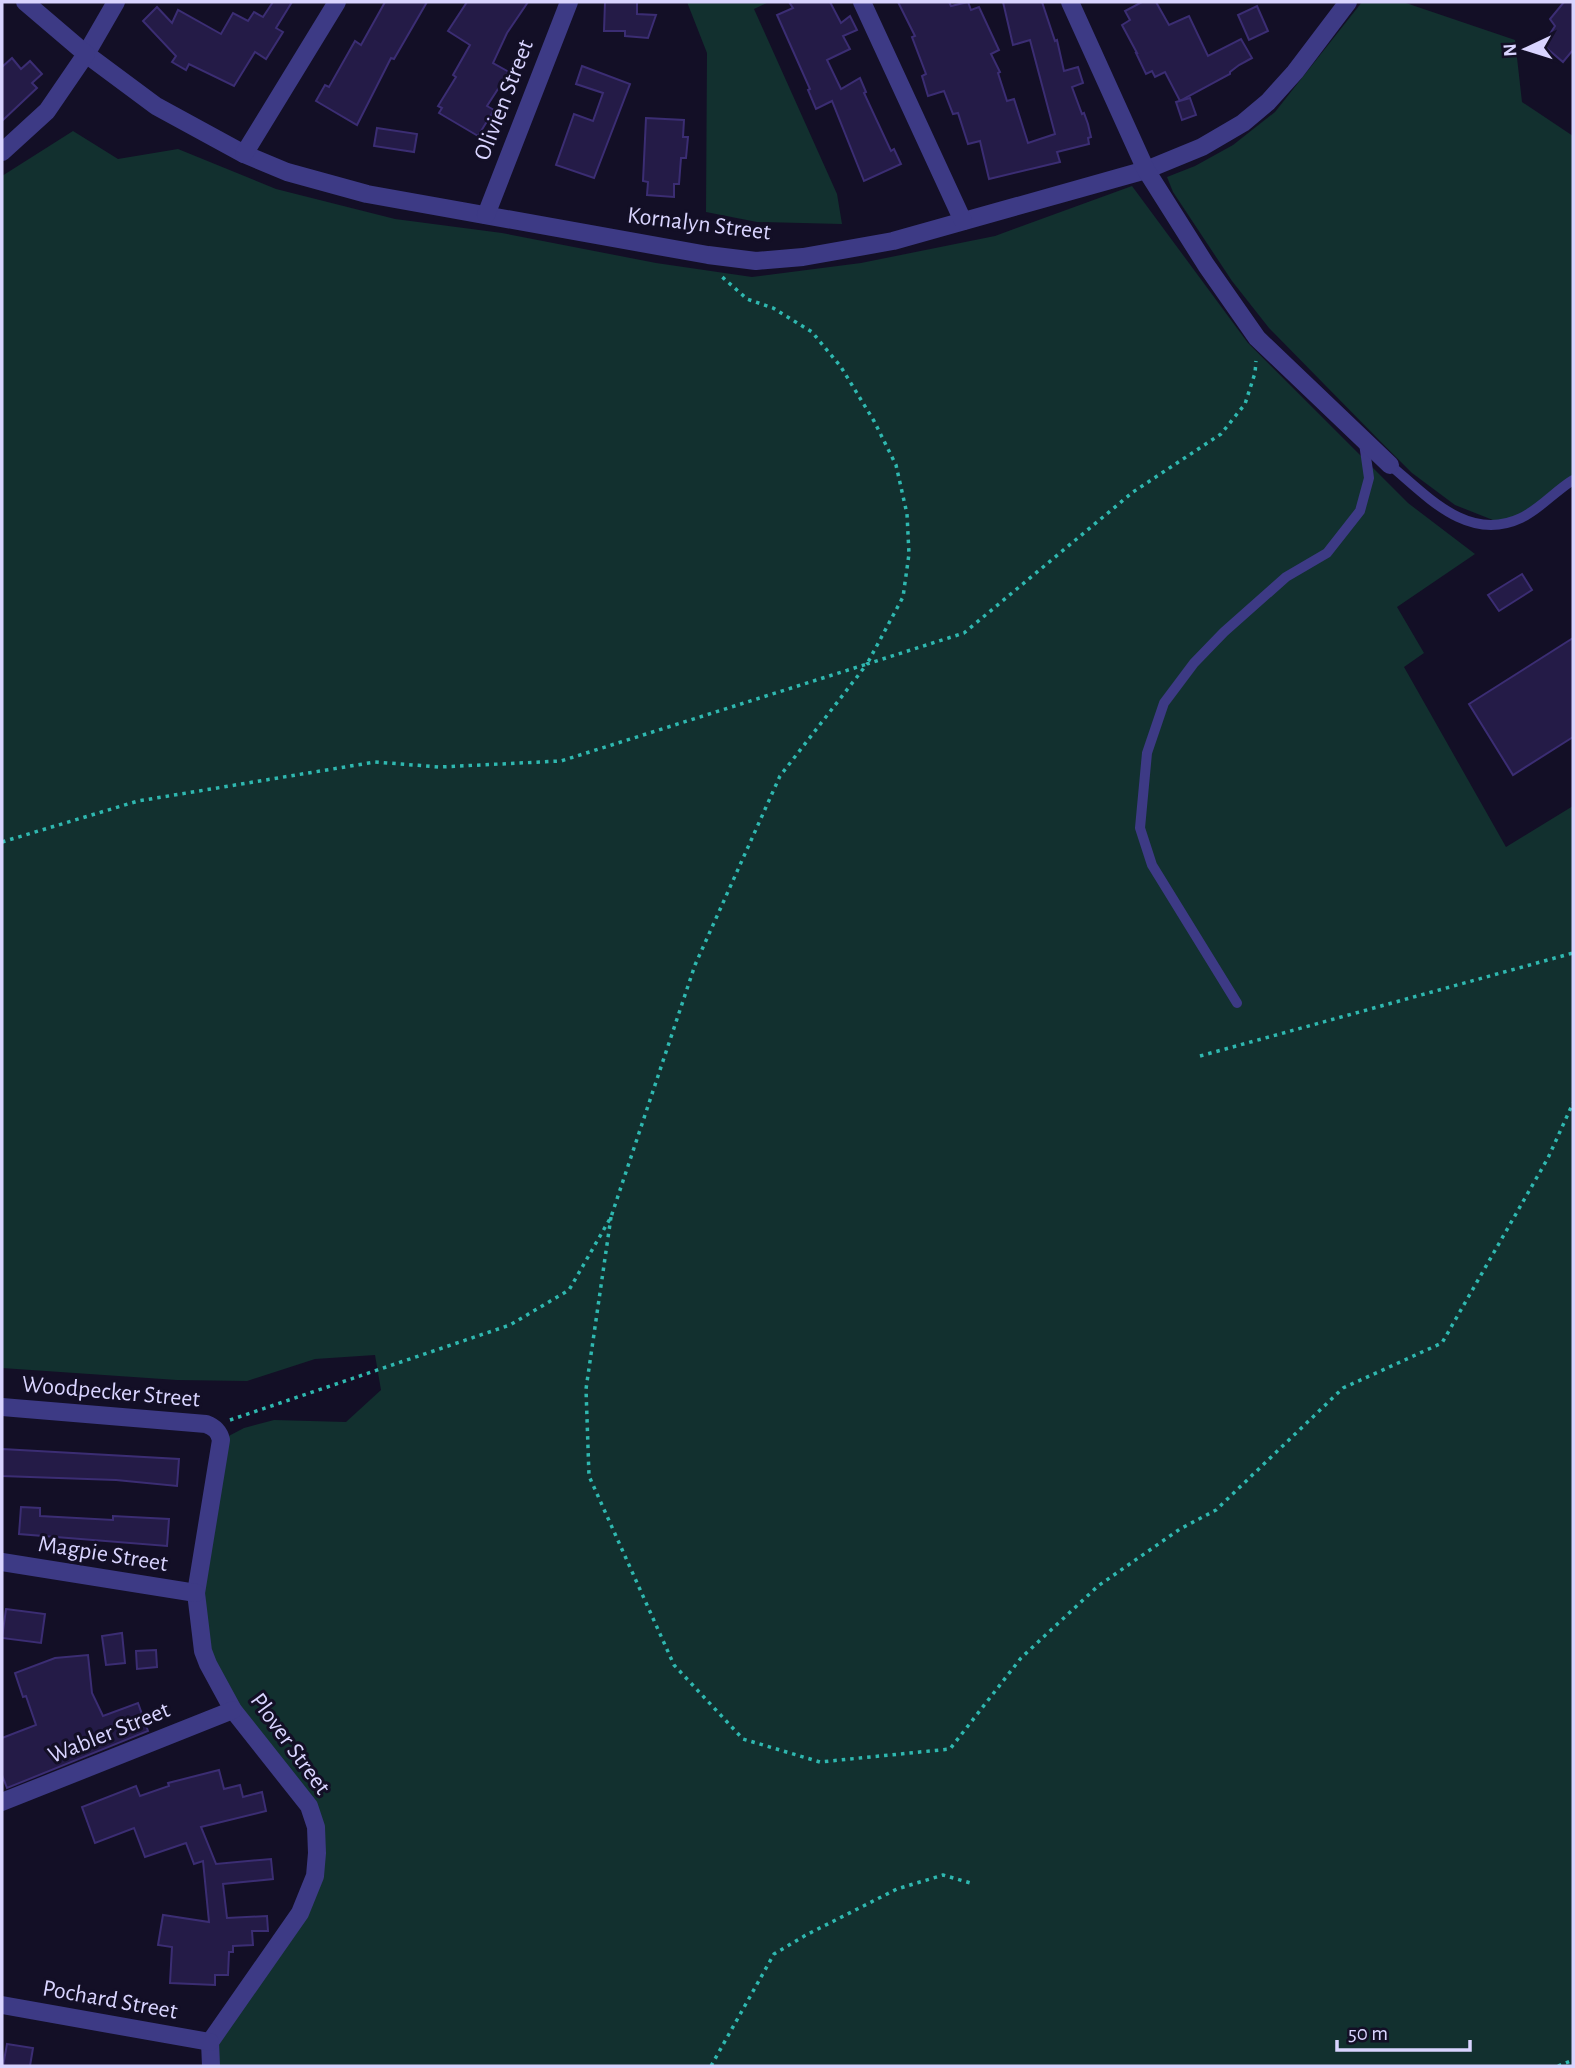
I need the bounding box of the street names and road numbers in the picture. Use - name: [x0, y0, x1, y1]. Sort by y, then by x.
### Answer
- street label: Olivien Street: [470, 36, 538, 164]
- street label: Kornalyn Street: [626, 203, 772, 245]
- street label: Woodpecker Street: [21, 1372, 201, 1412]
- street label: Magpie Street: [36, 1532, 170, 1576]
- street label: Plover Street: [245, 1689, 335, 1799]
- street label: Wabler Street: [45, 1698, 174, 1768]
- street label: Pochard Street: [41, 1976, 180, 2024]

